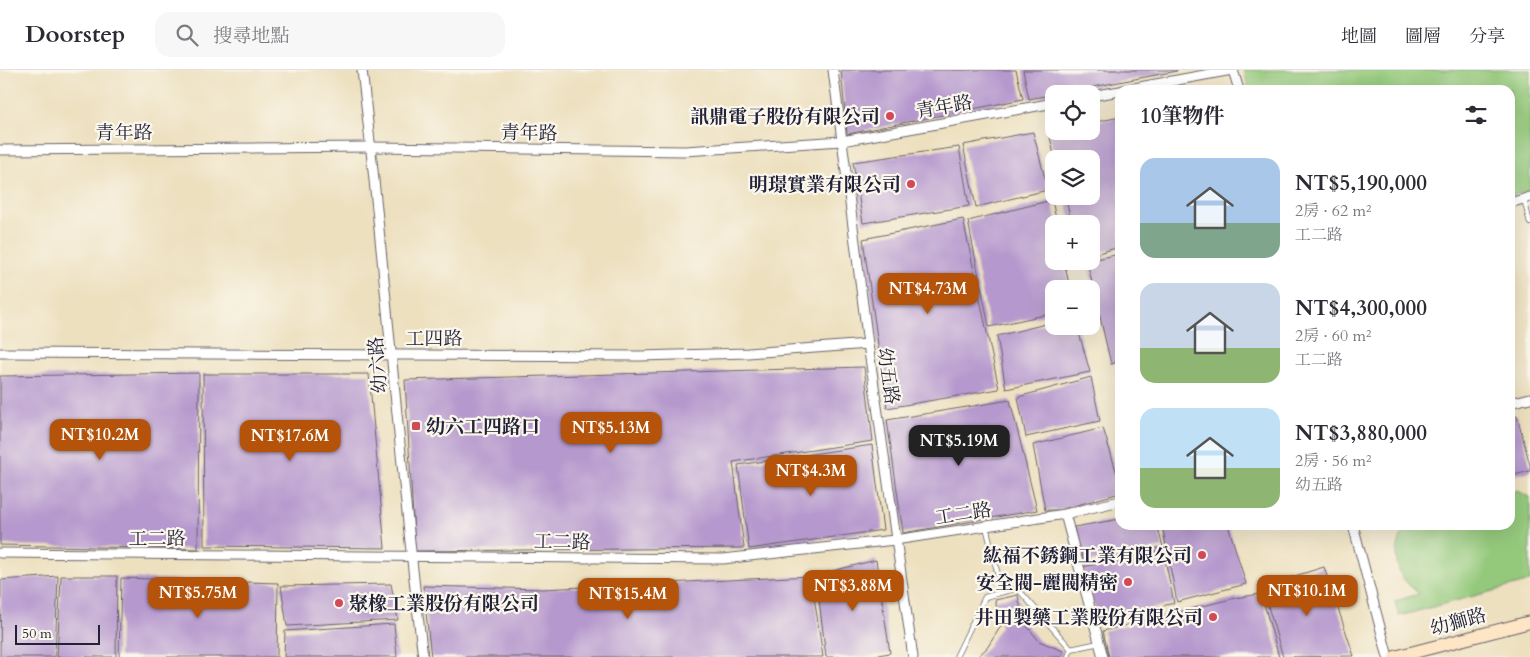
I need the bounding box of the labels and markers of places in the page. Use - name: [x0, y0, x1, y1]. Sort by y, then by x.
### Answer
- place label: 訊鼎電子股份有限公司: [690, 104, 880, 130]
- marker: 訊鼎電子股份有限公司: [884, 110, 896, 122]
- place label: 明璟實業有限公司: [749, 172, 901, 198]
- marker: 明璟實業有限公司: [905, 178, 917, 190]
- pin: NT$4.73M: [876, 272, 980, 315]
- pin: NT$5.13M: [559, 412, 663, 454]
- place label: 幼六工四路口: [426, 414, 540, 440]
- pin: NT$10.2M: [48, 418, 152, 461]
- pin: NT$17.6M: [238, 420, 342, 462]
- marker: 幼六工四路口: [410, 420, 422, 432]
- pin: NT$5.19M: [907, 424, 1011, 467]
- pin: NT$4.3M: [765, 454, 857, 497]
- place label: 紘福不銹鋼工業有限公司: [983, 543, 1192, 569]
- marker: 紘福不銹鋼工業有限公司: [1196, 549, 1208, 561]
- pin: NT$3.88M: [801, 570, 905, 612]
- place label: 安全閥-麗閥精密: [976, 570, 1118, 596]
- pin: NT$10.1M: [1255, 574, 1359, 617]
- pin: NT$5.75M: [146, 576, 250, 619]
- marker: 安全閥-麗閥精密: [1122, 576, 1134, 588]
- pin: NT$15.4M: [576, 578, 680, 620]
- place label: 聚橡工業股份有限公司: [349, 591, 539, 617]
- marker: 聚橡工業股份有限公司: [333, 597, 345, 609]
- place label: 井田製藥工業股份有限公司: [975, 605, 1203, 631]
- marker: 井田製藥工業股份有限公司: [1207, 611, 1219, 623]

